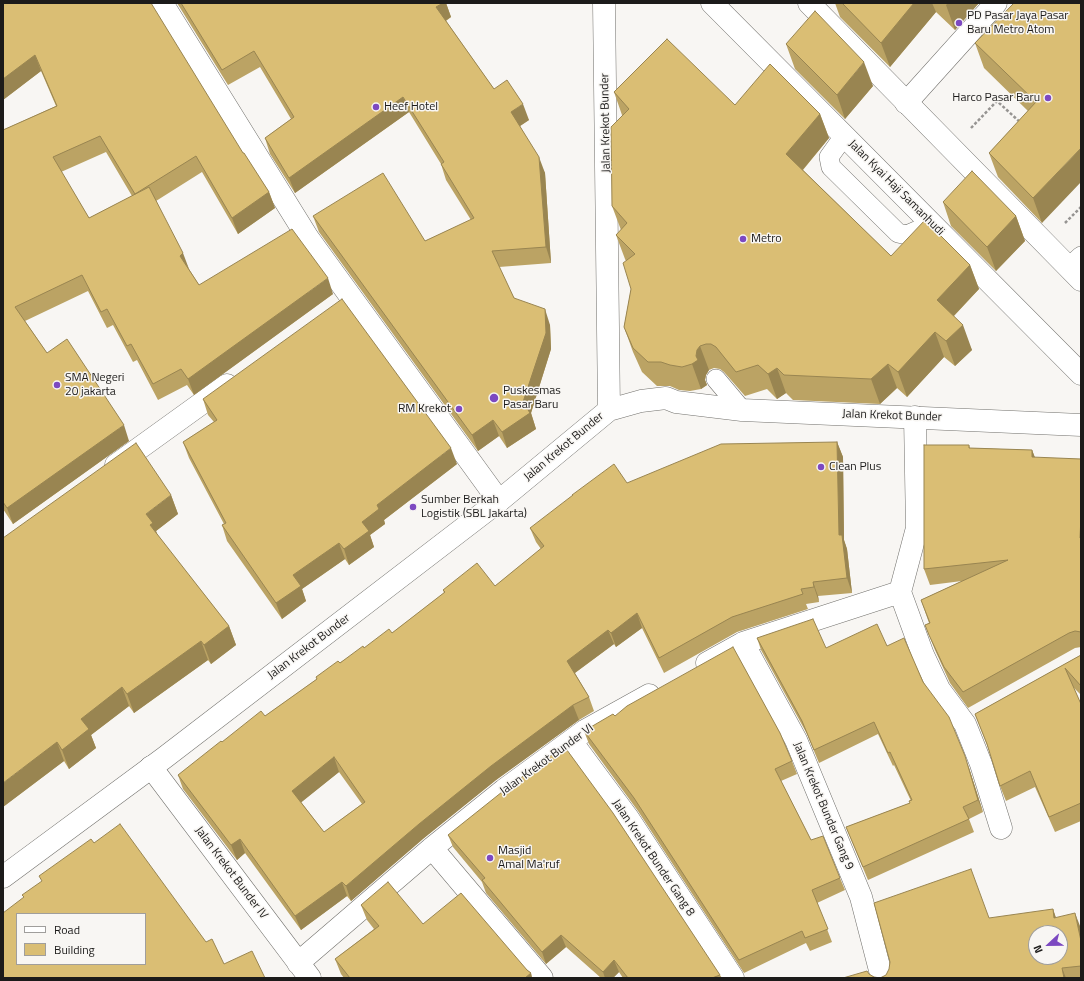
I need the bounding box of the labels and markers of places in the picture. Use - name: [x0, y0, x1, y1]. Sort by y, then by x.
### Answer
- place label: PD Pasar Jaya Pasar Baru Metro Atom: [967, 9, 1069, 37]
- marker: PD Pasar Jaya Pasar Baru Metro Atom: [954, 18, 964, 28]
- place label: Harco Pasar Baru: [952, 91, 1040, 105]
- marker: Harco Pasar Baru: [1043, 93, 1053, 103]
- place label: Heef Hotel: [384, 100, 438, 114]
- marker: Heef Hotel: [371, 102, 381, 112]
- place label: Metro: [751, 232, 782, 246]
- marker: Metro: [738, 234, 748, 244]
- place label: SMA Negeri 20 jakarta: [65, 371, 124, 399]
- marker: SMA Negeri 20 jakarta: [52, 380, 62, 390]
- place label: Puskesmas Pasar Baru: [503, 384, 561, 412]
- marker: Puskesmas Pasar Baru: [488, 392, 500, 404]
- place label: RM Krekot: [398, 402, 451, 416]
- marker: RM Krekot: [454, 404, 464, 414]
- place label: Clean Plus: [829, 460, 881, 474]
- marker: Clean Plus: [816, 462, 826, 472]
- place label: Sumber Berkah Logistik (SBL Jakarta): [421, 493, 527, 521]
- marker: Sumber Berkah Logistik (SBL Jakarta): [408, 502, 418, 512]
- place label: Masjid Amal Ma'ruf: [498, 844, 560, 872]
- marker: Masjid Amal Ma'ruf: [485, 853, 495, 863]

